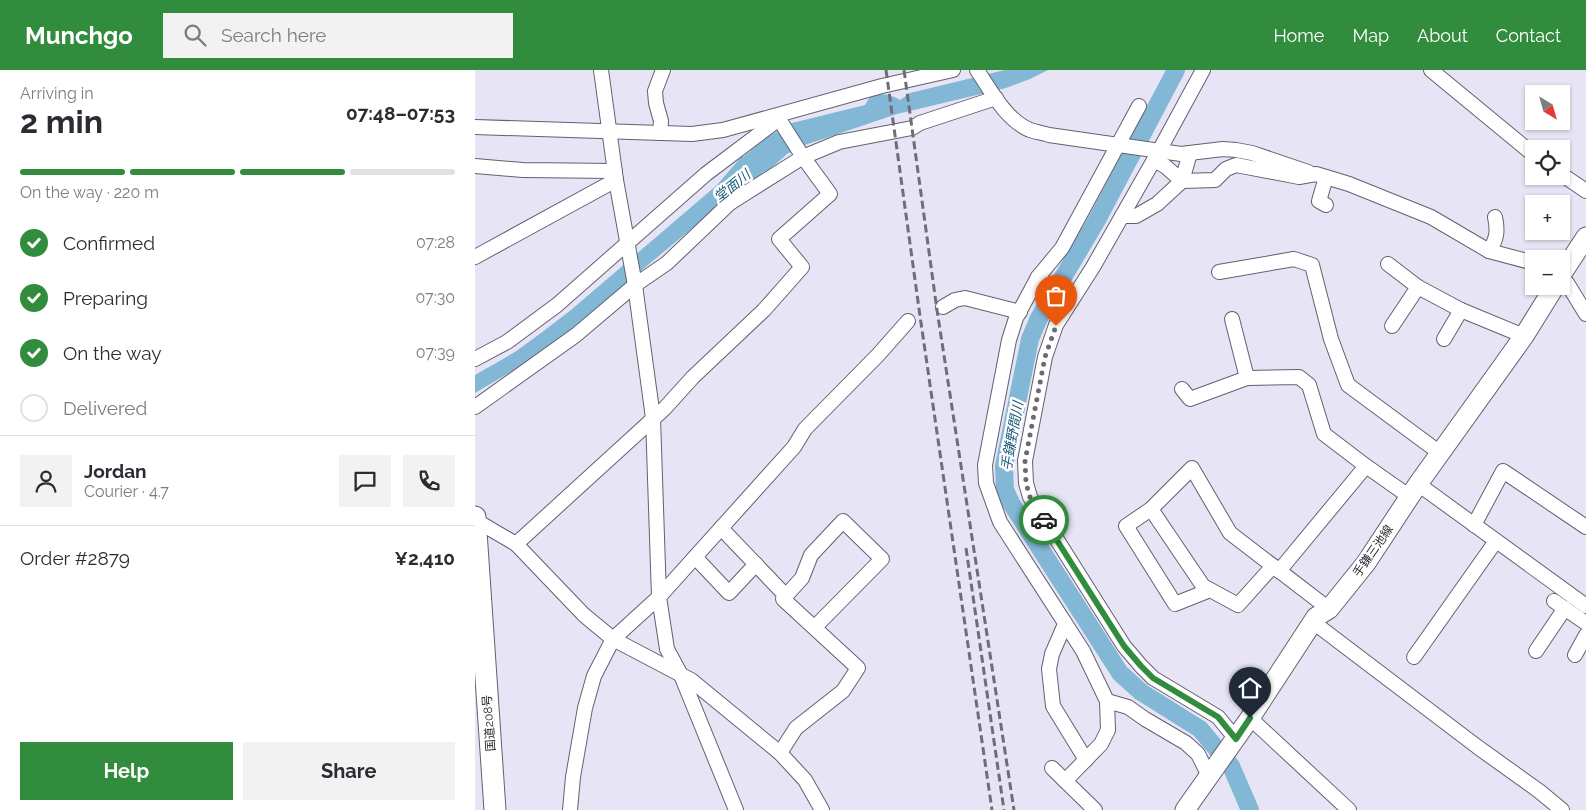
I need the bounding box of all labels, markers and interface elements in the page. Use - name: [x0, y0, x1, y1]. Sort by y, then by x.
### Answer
- search box: [163, 13, 513, 58]
- text: Munchgo: [25, 21, 133, 50]
- icon: search: [181, 21, 209, 49]
- text: Search here: [221, 24, 326, 46]
- text: Home: [1273, 25, 1324, 46]
- text: Map: [1352, 25, 1389, 46]
- text: About: [1417, 25, 1468, 46]
- text: Contact: [1496, 25, 1561, 46]
- text: Arriving in: [20, 84, 94, 103]
- north arrow: [1525, 85, 1570, 130]
- map controls: [1525, 85, 1570, 295]
- text: 07:48–07:53: [346, 102, 455, 124]
- text: 2 min: [20, 103, 103, 140]
- button: locate: [1525, 140, 1570, 185]
- water label: 堂面川: [711, 165, 755, 205]
- text: On the way · 220 m: [20, 183, 159, 202]
- button: +: [1525, 195, 1570, 240]
- icon: check: [20, 229, 48, 257]
- text: Confirmed: [63, 232, 155, 254]
- text: 07:28: [416, 233, 455, 252]
- button: −: [1525, 250, 1570, 295]
- pin: [1035, 275, 1077, 326]
- icon: bag: [1042, 282, 1070, 310]
- icon: check: [20, 284, 48, 312]
- text: Preparing: [63, 287, 148, 309]
- text: 07:30: [415, 288, 455, 307]
- icon: check: [20, 339, 48, 367]
- text: On the way: [63, 342, 162, 364]
- text: 07:39: [416, 343, 455, 362]
- text: Delivered: [63, 397, 147, 419]
- water label: 手鎌野間川: [998, 398, 1026, 472]
- button: person: [20, 455, 72, 507]
- button: chat: [339, 455, 391, 507]
- button: phone: [403, 455, 455, 507]
- text: Jordan: [84, 460, 147, 482]
- text: Courier · 4.7: [84, 482, 169, 501]
- courier: [1019, 495, 1069, 545]
- icon: car: [1030, 506, 1058, 534]
- street label: 手鎌三池線: [1350, 522, 1396, 580]
- text: Order #2879: [20, 547, 130, 569]
- text: ¥2,410: [394, 547, 455, 569]
- pin: [1229, 667, 1271, 718]
- icon: home: [1236, 674, 1264, 702]
- street label: 国道208号: [480, 694, 498, 752]
- button: Help: [20, 742, 233, 800]
- button: Share: [243, 742, 455, 800]

